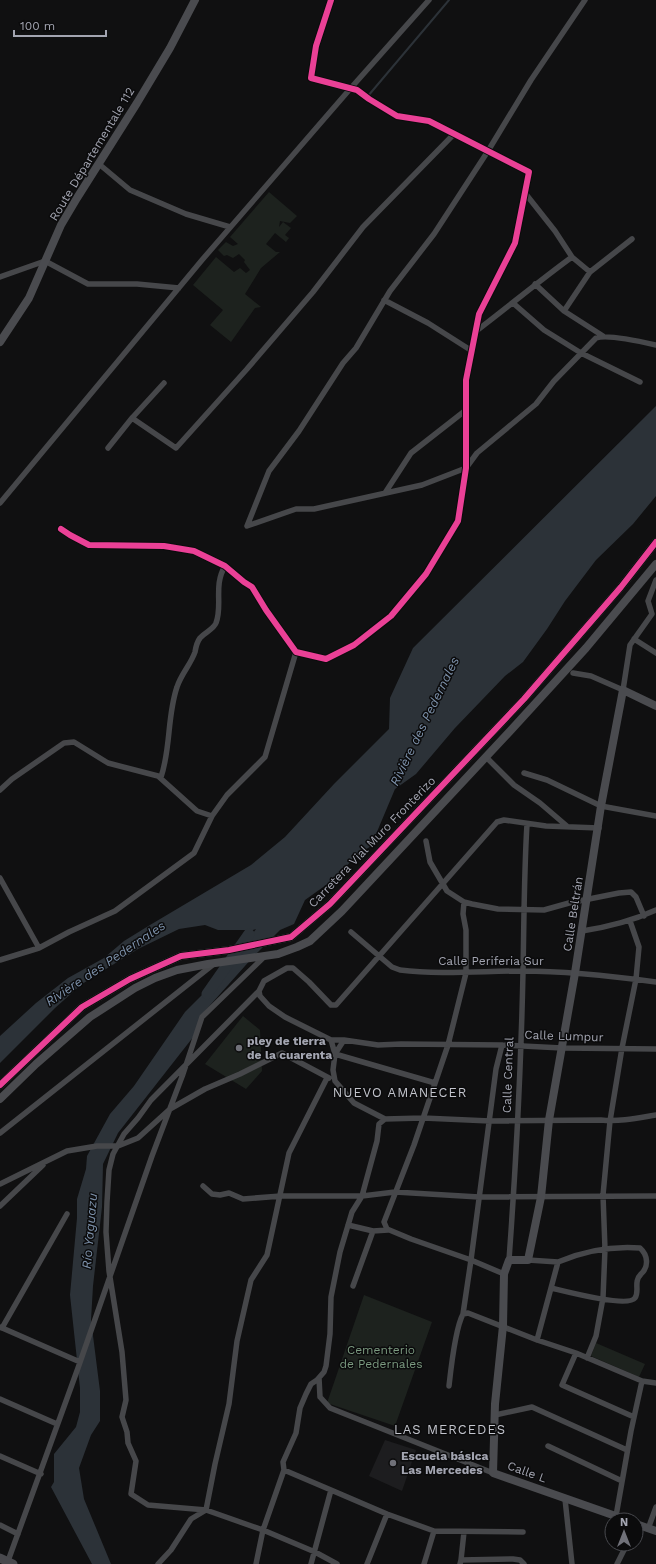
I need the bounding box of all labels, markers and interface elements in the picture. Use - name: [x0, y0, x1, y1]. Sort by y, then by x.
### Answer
- scale bar: [14, 12, 106, 38]
- text: 100 m: [20, 19, 55, 33]
- street label: Route Départementale 112: [47, 85, 137, 223]
- water label: Rivière des Pedernales: [387, 654, 462, 788]
- street label: Carretera Vial Muro Fronterizo: [306, 774, 438, 910]
- street label: Calle Beltrán: [560, 876, 586, 952]
- water label: Rivière des Pedernales: [43, 918, 168, 1009]
- street label: Calle Periferia Sur: [438, 954, 544, 968]
- street label: Calle Lumpur: [524, 1028, 604, 1044]
- place label: pley de tierra de la cuarenta: [247, 1034, 332, 1062]
- street label: Calle Central: [500, 1036, 516, 1113]
- marker: pley de tierra de la cuarenta: [234, 1043, 244, 1053]
- district label: NUEVO AMANECER: [333, 1085, 467, 1100]
- water label: Río Yaguazu: [79, 1192, 100, 1270]
- park label: Cementerio de Pedernales: [339, 1343, 423, 1371]
- district label: LAS MERCEDES: [394, 1422, 506, 1437]
- place label: Escuela básica Las Mercedes: [401, 1449, 489, 1477]
- marker: Escuela básica Las Mercedes: [388, 1458, 398, 1468]
- street label: Calle L: [506, 1458, 548, 1486]
- north arrow: [604, 1512, 644, 1552]
- text: N: [620, 1516, 628, 1529]

